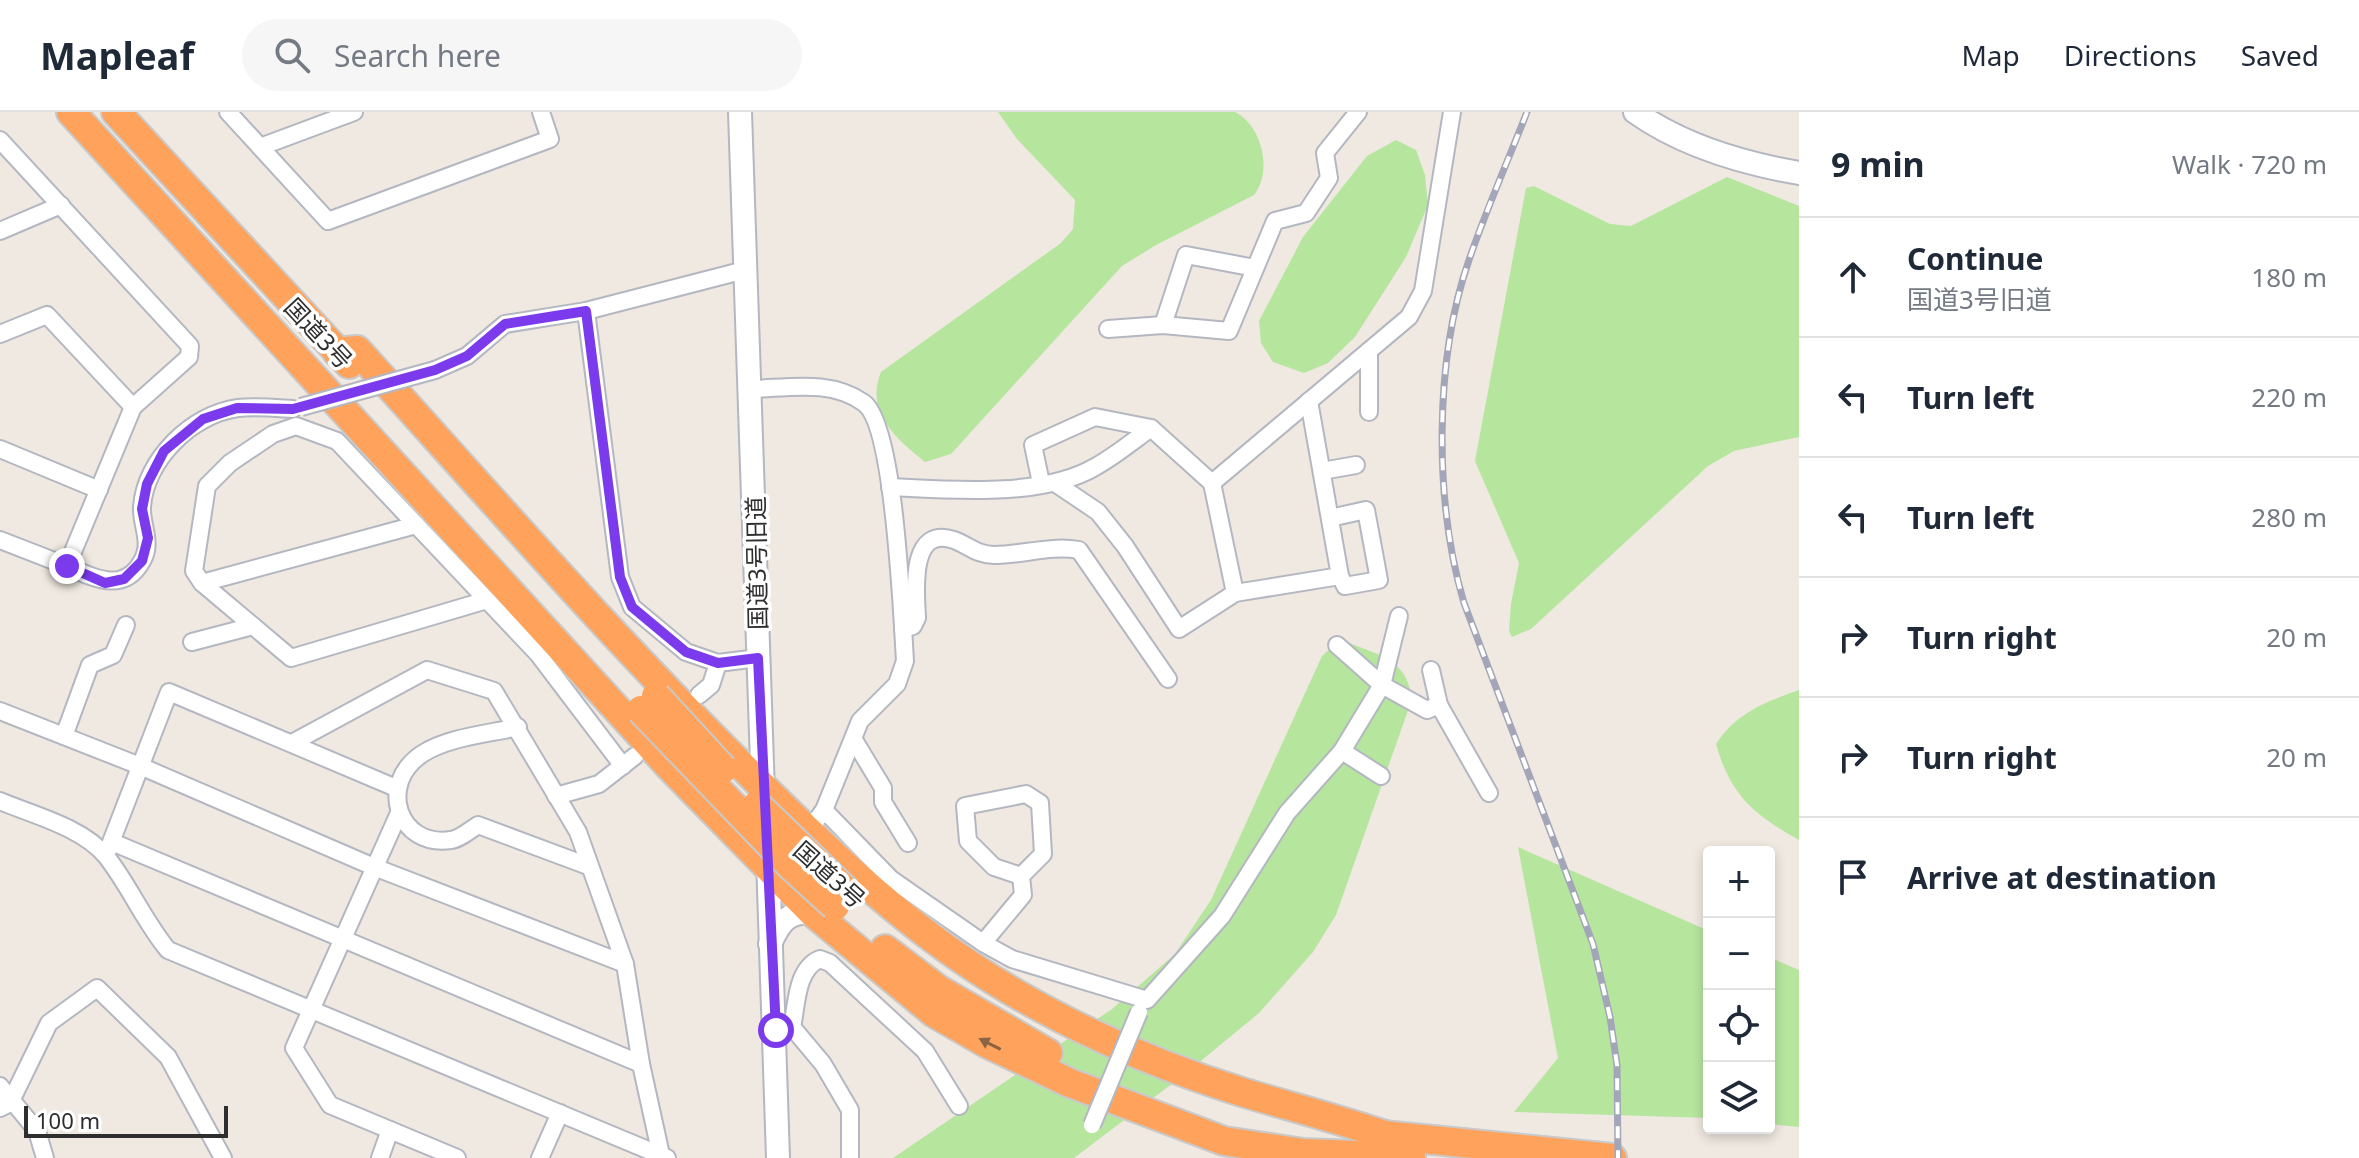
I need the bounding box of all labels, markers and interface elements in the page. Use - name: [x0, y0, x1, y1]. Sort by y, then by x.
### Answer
- search box: [242, 19, 802, 91]
- text: Mapleaf: [40, 29, 194, 81]
- icon: search: [270, 33, 314, 77]
- text: Search here: [334, 35, 501, 76]
- text: Map: [1961, 36, 2020, 74]
- text: Directions: [2064, 36, 2197, 74]
- text: Saved: [2241, 36, 2319, 74]
- text: 9 min: [1831, 141, 1925, 187]
- text: Walk · 720 m: [2172, 146, 2327, 182]
- text: Continue: [1907, 238, 2043, 279]
- icon: ahead: [1831, 255, 1875, 299]
- text: 180 m: [2251, 259, 2327, 295]
- text: 国道3号旧道: [1907, 281, 2052, 317]
- street label: 国道3号: [278, 290, 360, 376]
- icon: left: [1831, 375, 1875, 419]
- text: Turn left: [1907, 377, 2035, 418]
- text: 220 m: [2251, 379, 2327, 415]
- icon: left: [1831, 495, 1875, 539]
- street label: 国道3号旧道: [738, 496, 774, 630]
- text: Turn left: [1907, 497, 2035, 538]
- text: 280 m: [2251, 499, 2327, 535]
- route end: [49, 548, 85, 584]
- icon: right: [1831, 615, 1875, 659]
- text: Turn right: [1907, 617, 2057, 658]
- text: 20 m: [2266, 619, 2327, 655]
- icon: right: [1831, 735, 1875, 779]
- text: Turn right: [1907, 737, 2057, 778]
- text: 20 m: [2266, 739, 2327, 775]
- street label: 国道3号: [787, 833, 873, 915]
- map controls: [1703, 846, 1775, 1134]
- button: +: [1703, 846, 1775, 918]
- icon: arrive: [1831, 855, 1875, 899]
- text: Arrive at destination: [1907, 857, 2217, 898]
- button: −: [1703, 918, 1775, 990]
- button: locate: [1703, 990, 1775, 1062]
- route start: [758, 1012, 794, 1048]
- one-way arrow: [978, 1038, 1001, 1051]
- button: layers: [1703, 1062, 1775, 1134]
- scale bar: [24, 1102, 228, 1138]
- text: 100 m: [36, 1105, 100, 1135]

